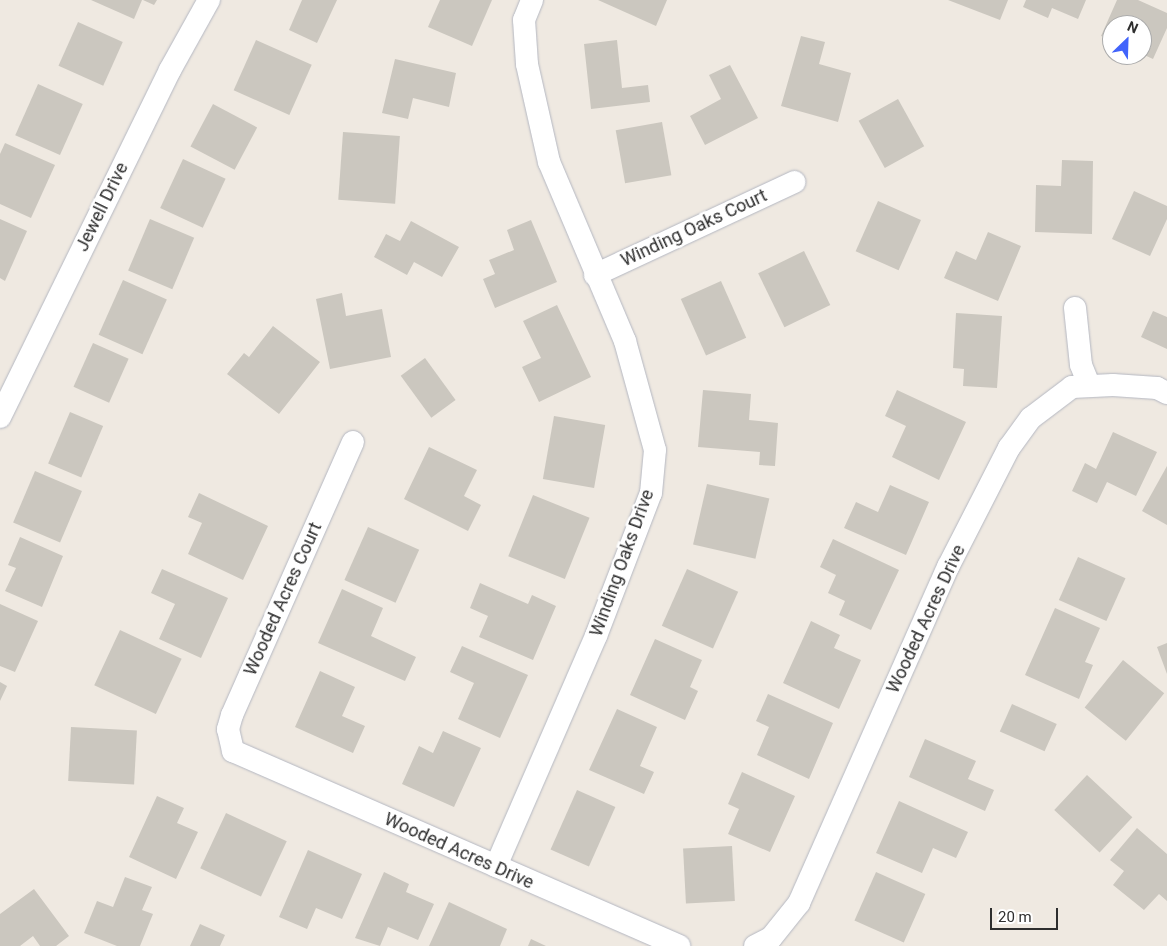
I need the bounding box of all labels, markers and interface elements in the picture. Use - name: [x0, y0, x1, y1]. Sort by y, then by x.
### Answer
- north arrow: [1102, 15, 1152, 65]
- text: N: [1125, 18, 1140, 37]
- street label: Jewell Drive: [71, 159, 133, 255]
- street label: Winding Oaks Court: [618, 185, 770, 271]
- street label: Winding Oaks Drive: [585, 487, 659, 639]
- street label: Wooded Acres Court: [240, 519, 326, 679]
- street label: Wooded Acres Drive: [882, 541, 970, 697]
- street label: Wooded Acres Drive: [381, 808, 537, 894]
- scale bar: [992, 898, 1060, 930]
- text: 20 m: [998, 908, 1032, 926]

